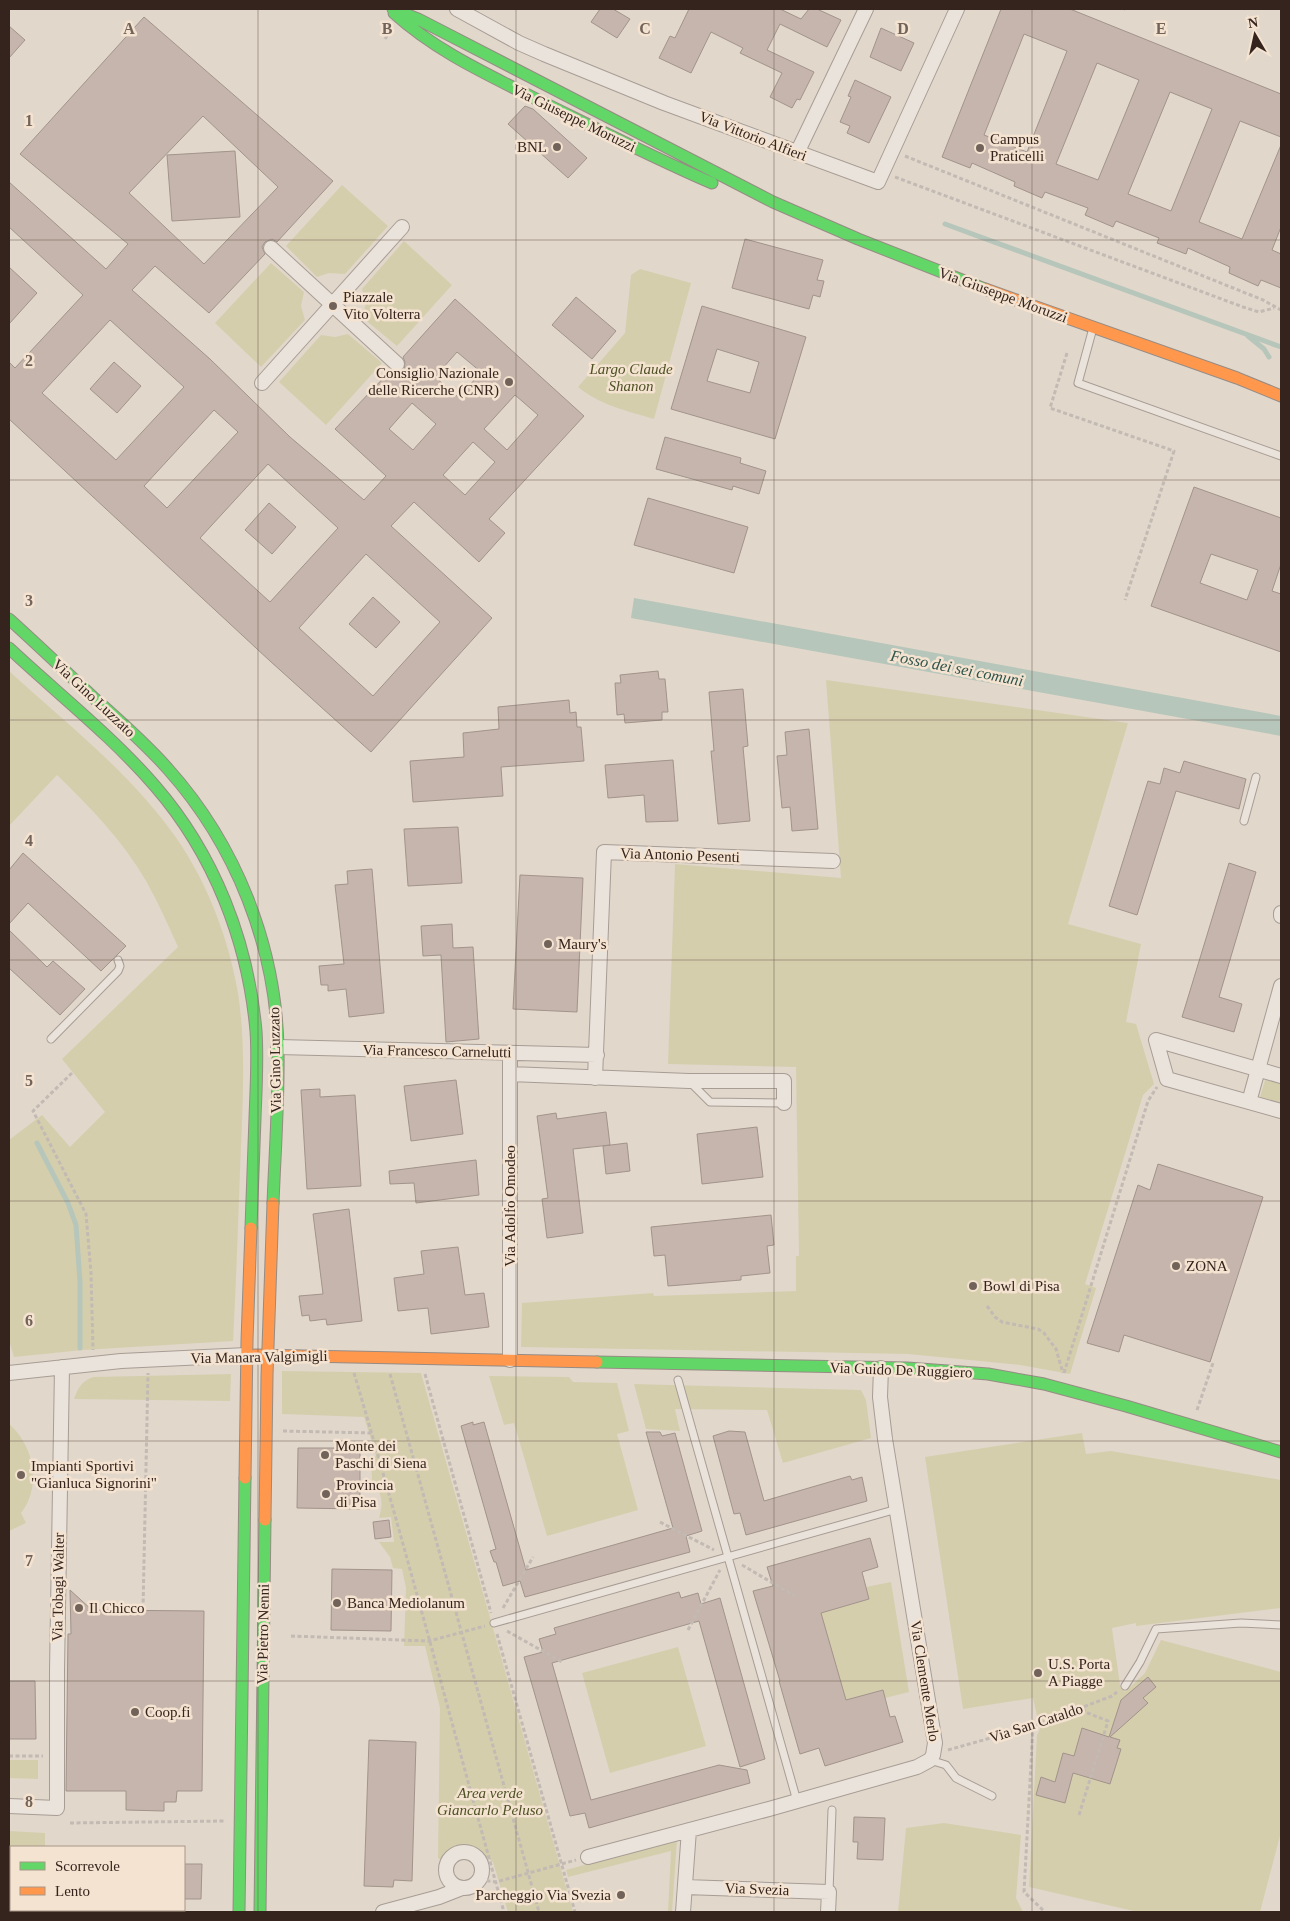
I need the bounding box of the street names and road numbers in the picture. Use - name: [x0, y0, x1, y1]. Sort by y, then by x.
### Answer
- street label: Via Giuseppe Moruzzi: [509, 81, 639, 155]
- street label: Via Vittorio Alfieri: [697, 108, 809, 164]
- street label: Via Giuseppe Moruzzi: [936, 264, 1070, 326]
- street label: Via Gino Luzzato: [50, 656, 138, 740]
- street label: Via Antonio Pesenti: [620, 845, 740, 865]
- street label: Via Gino Luzzato: [266, 1007, 284, 1113]
- street label: Via Francesco Carnelutti: [362, 1042, 512, 1060]
- street label: Via Adolfo Omodeo: [502, 1145, 518, 1267]
- street label: Via Manara Valgimigli: [190, 1348, 328, 1366]
- street label: Via Guido De Ruggiero: [829, 1360, 973, 1380]
- street label: Via Tobagi Walter: [49, 1532, 67, 1642]
- street label: Via Pietro Nenni: [254, 1583, 272, 1685]
- street label: Via Clemente Merlo: [908, 1619, 942, 1743]
- street label: Via San Cataldo: [987, 1700, 1085, 1746]
- street label: Via Svezia: [724, 1880, 790, 1898]

